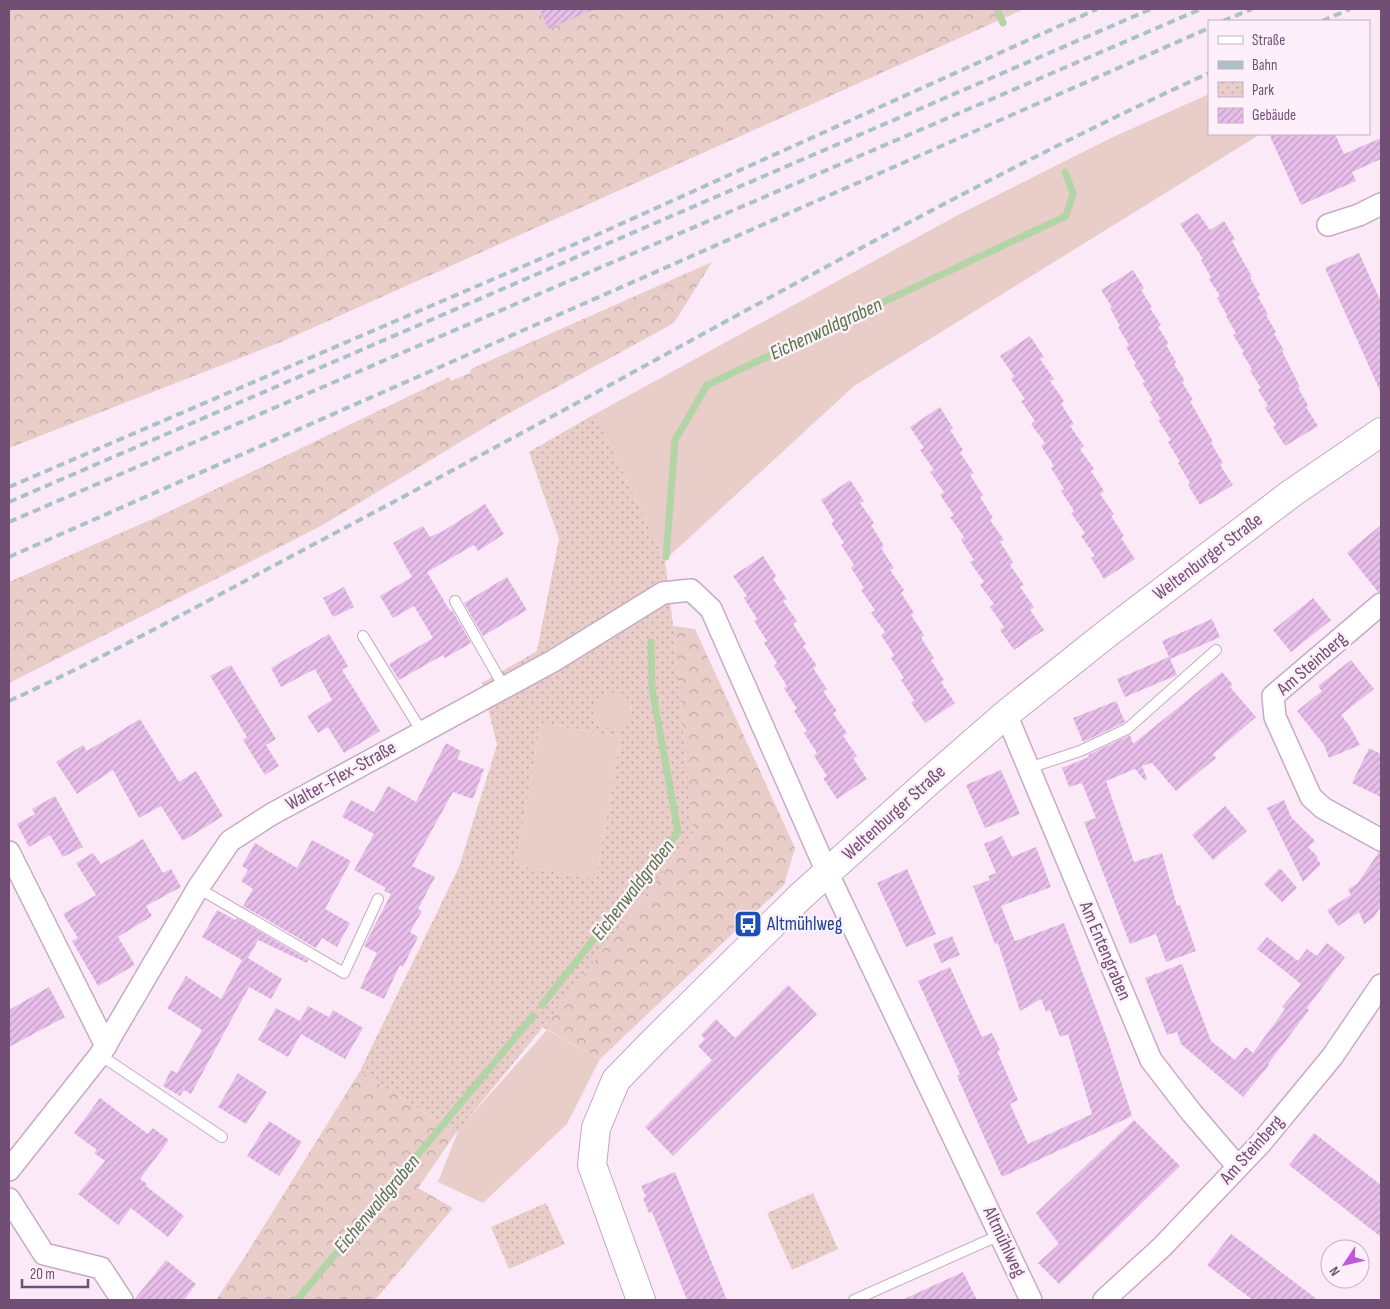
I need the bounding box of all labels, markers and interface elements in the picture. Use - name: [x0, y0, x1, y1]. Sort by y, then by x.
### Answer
- legend: [1208, 20, 1370, 135]
- text: Straße: [1252, 31, 1285, 50]
- text: Bahn: [1252, 56, 1277, 75]
- text: Park: [1252, 81, 1274, 100]
- text: Gebäude: [1252, 106, 1296, 125]
- water label: Eichenwaldgraben: [766, 293, 886, 365]
- street label: Weltenburger Straße: [1149, 508, 1267, 606]
- street label: Am Steinberg: [1272, 627, 1352, 701]
- street label: Walter-Flex-Straße: [282, 736, 400, 816]
- street label: Weltenburger Straße: [838, 761, 950, 865]
- water label: Eichenwaldgraben: [586, 835, 680, 945]
- street label: Am Entengraben: [1074, 897, 1136, 1004]
- bus stop icon: Altmühlweg: [733, 909, 763, 939]
- place label: Altmühlweg: [766, 913, 843, 936]
- street label: Am Steinberg: [1214, 1110, 1289, 1190]
- water label: Eichenwaldgraben: [329, 1150, 425, 1258]
- street label: Altmühlweg: [977, 1202, 1031, 1281]
- north arrow: [1320, 1239, 1370, 1289]
- scale bar: [22, 1256, 89, 1288]
- text: N: [1326, 1263, 1344, 1279]
- text: 20 m: [30, 1265, 55, 1284]

